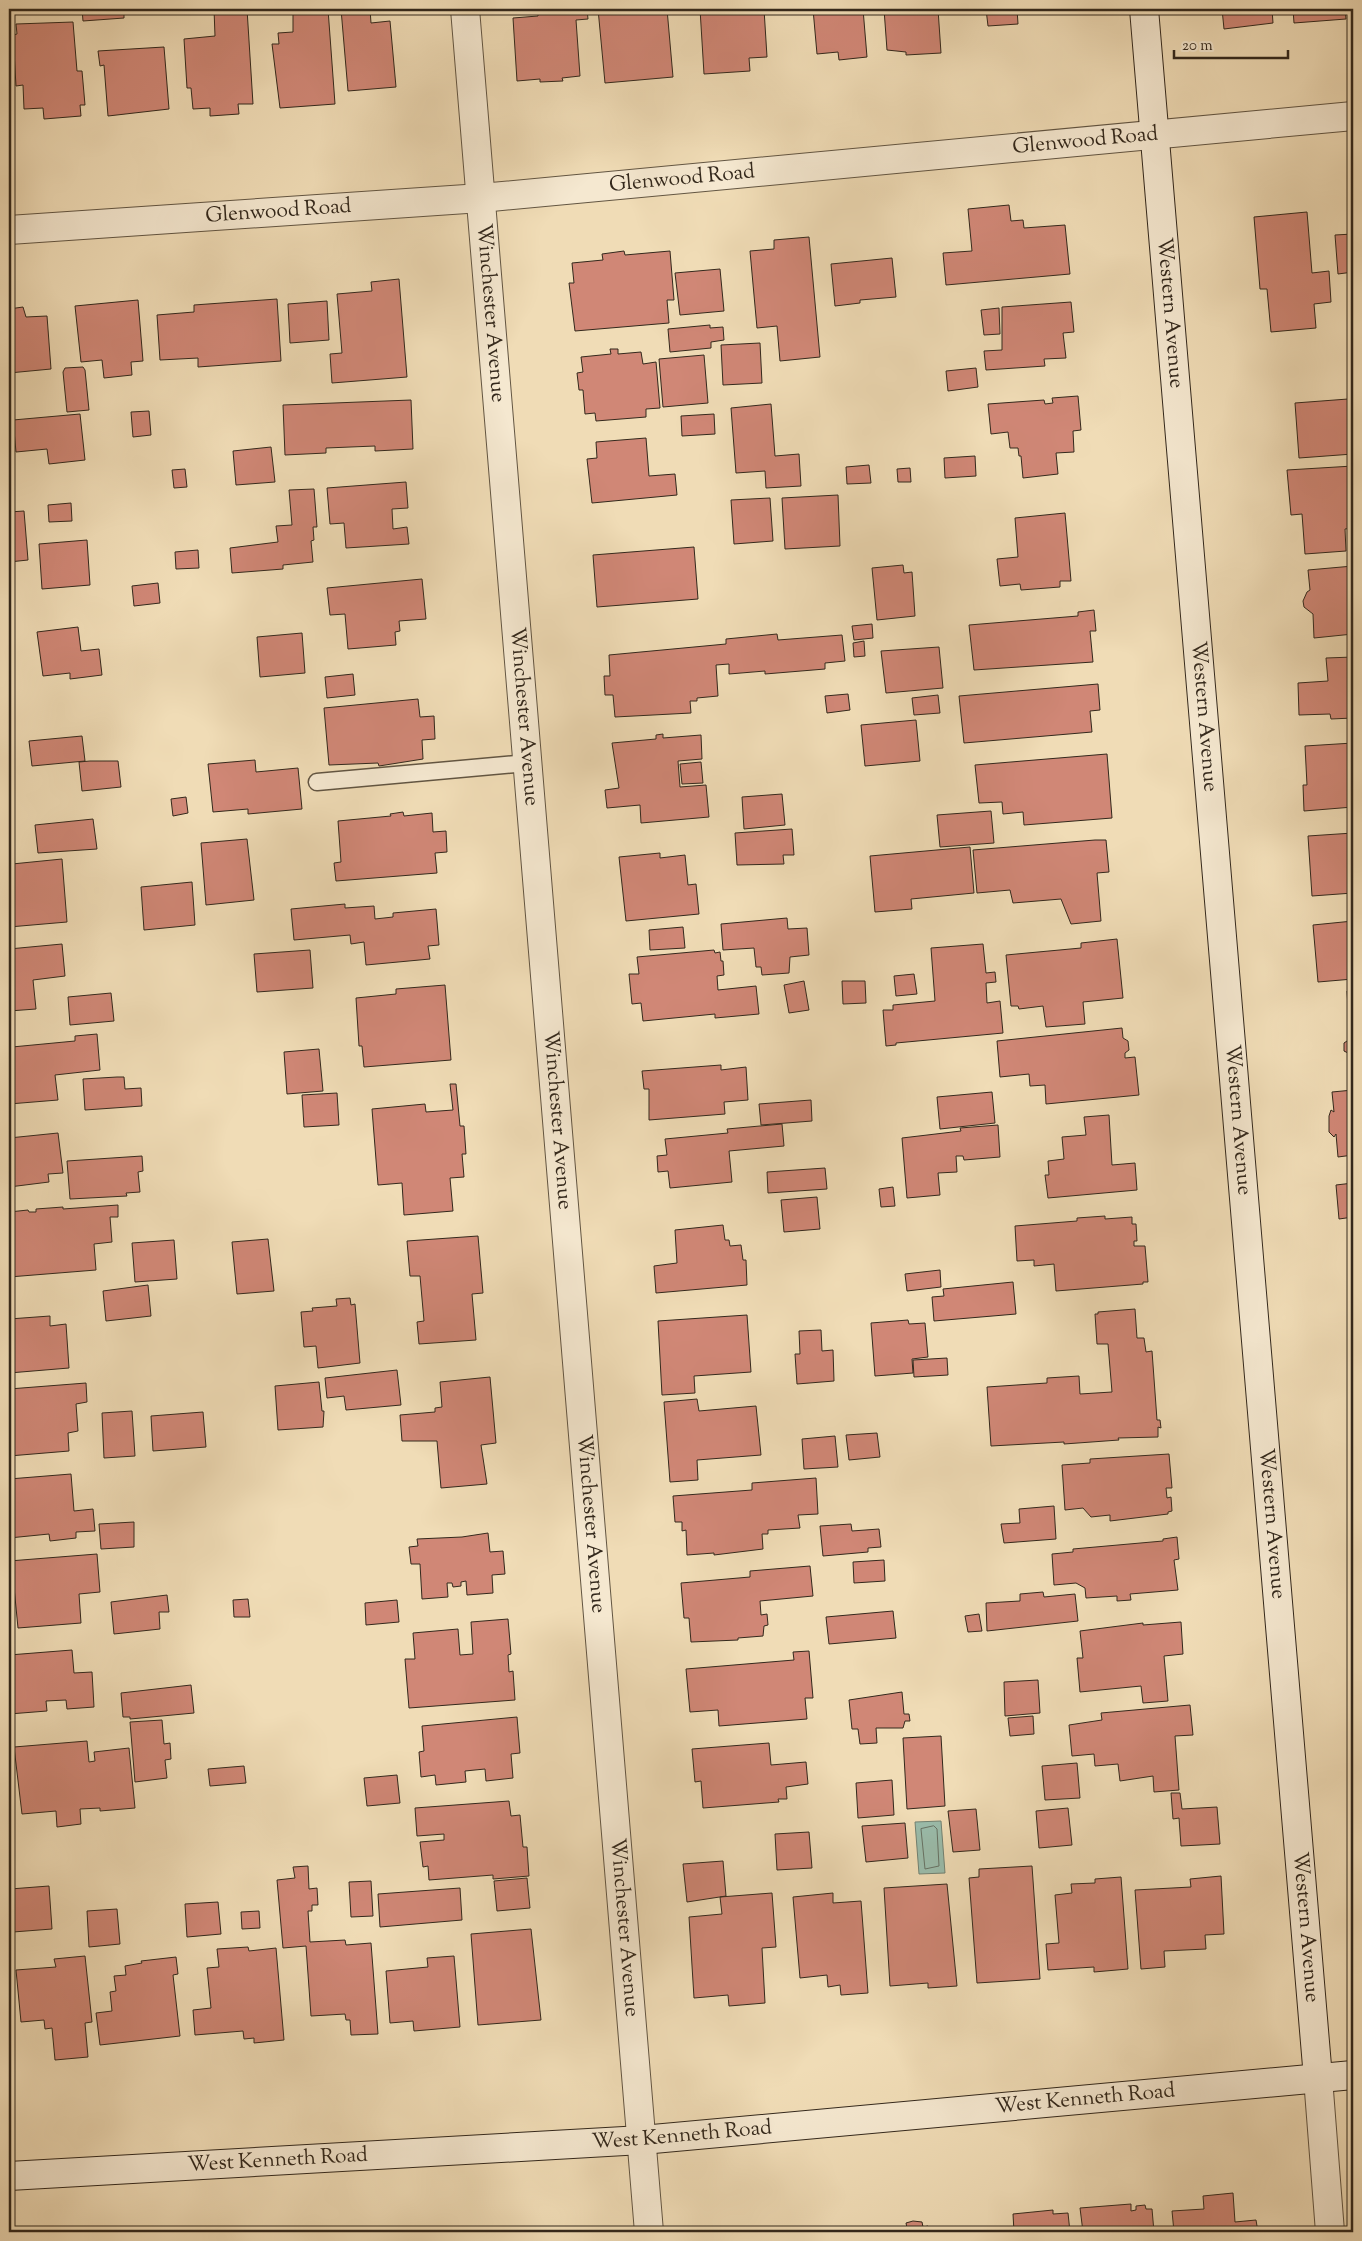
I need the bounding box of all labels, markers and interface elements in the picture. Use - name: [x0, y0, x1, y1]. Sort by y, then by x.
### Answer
- scale bar: [1174, 28, 1288, 60]
- text: 20 m: [1182, 36, 1213, 57]
- street label: Glenwood Road: [1011, 119, 1160, 163]
- street label: Glenwood Road: [608, 157, 756, 201]
- street label: Glenwood Road: [204, 192, 352, 232]
- street label: Winchester Avenue: [468, 222, 513, 404]
- street label: Western Avenue: [1148, 236, 1191, 390]
- street label: Winchester Avenue: [501, 626, 546, 807]
- street label: Western Avenue: [1182, 640, 1225, 793]
- street label: Winchester Avenue: [535, 1030, 579, 1211]
- street label: Western Avenue: [1216, 1043, 1259, 1197]
- street label: Winchester Avenue: [568, 1433, 613, 1614]
- street label: Western Avenue: [1250, 1447, 1293, 1600]
- street label: Winchester Avenue: [601, 1837, 646, 2018]
- street label: Western Avenue: [1284, 1851, 1327, 2004]
- street label: West Kenneth Road: [994, 2076, 1177, 2123]
- street label: West Kenneth Road: [591, 2113, 773, 2158]
- street label: West Kenneth Road: [187, 2141, 369, 2181]

